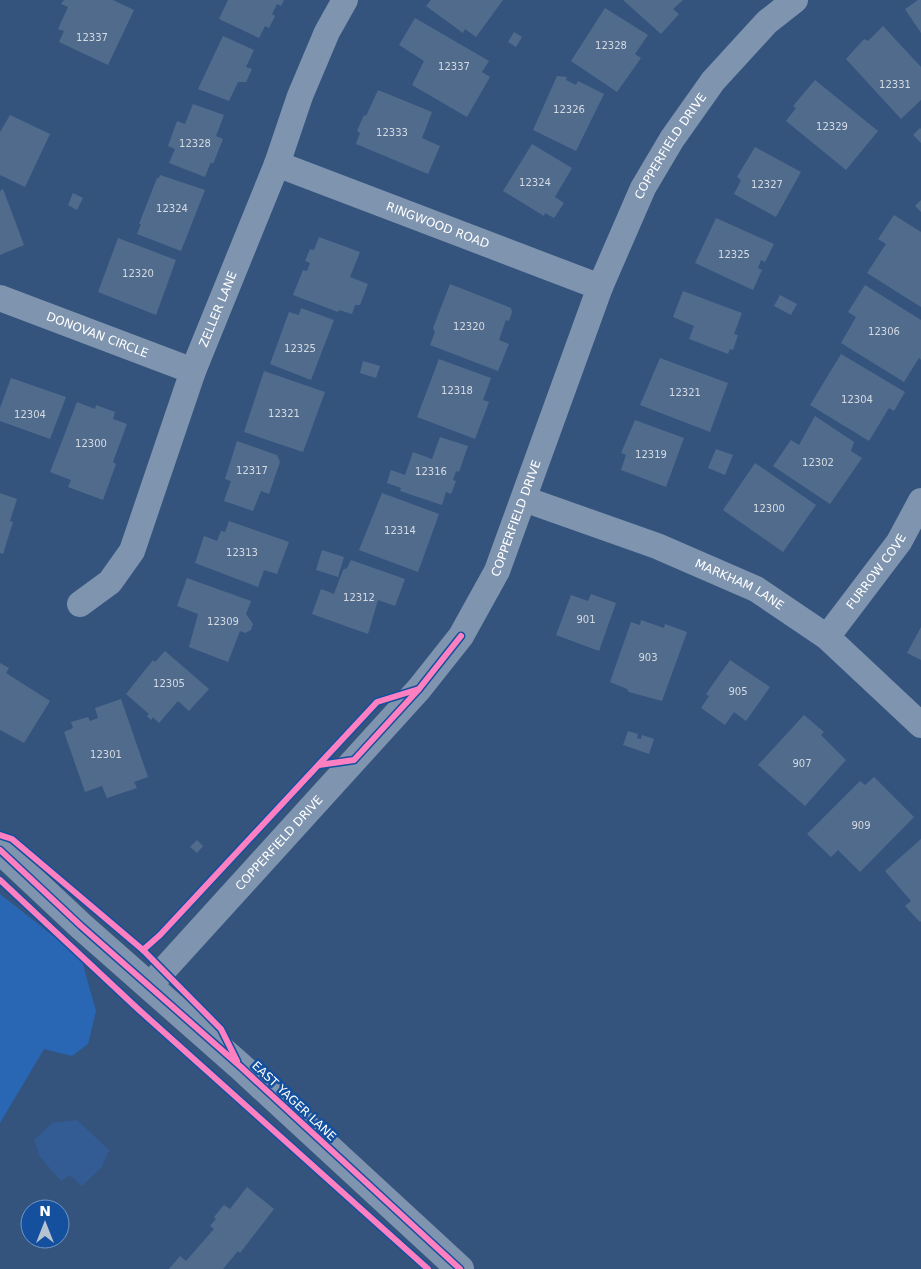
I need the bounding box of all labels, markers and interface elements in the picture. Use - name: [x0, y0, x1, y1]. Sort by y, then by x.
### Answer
- house number: 12337: [76, 32, 108, 43]
- house number: 12328: [595, 40, 627, 51]
- house number: 12337: [438, 61, 470, 72]
- house number: 12331: [879, 79, 911, 90]
- street label: COPPERFIELD DRIVE: [632, 90, 709, 201]
- house number: 12326: [553, 104, 585, 115]
- house number: 12329: [816, 121, 848, 132]
- house number: 12333: [376, 127, 408, 138]
- house number: 12328: [179, 138, 211, 149]
- house number: 12324: [519, 177, 551, 188]
- house number: 12327: [751, 179, 783, 190]
- street label: RINGWOOD ROAD: [384, 199, 491, 251]
- house number: 12324: [156, 203, 188, 214]
- house number: 12325: [718, 249, 750, 260]
- house number: 12320: [122, 268, 154, 279]
- street label: ZELLER LANE: [196, 269, 240, 349]
- street label: DONOVAN CIRCLE: [44, 309, 150, 360]
- house number: 12320: [453, 321, 485, 332]
- house number: 12306: [868, 326, 900, 337]
- house number: 12325: [284, 343, 316, 354]
- house number: 12318: [441, 385, 473, 396]
- house number: 12321: [669, 387, 701, 398]
- house number: 12304: [841, 394, 873, 405]
- house number: 12321: [268, 408, 300, 419]
- house number: 12304: [14, 409, 46, 420]
- house number: 12300: [75, 438, 107, 449]
- house number: 12319: [635, 449, 667, 460]
- house number: 12302: [802, 457, 834, 468]
- street label: COPPERFIELD DRIVE: [488, 458, 544, 579]
- house number: 12317: [236, 465, 268, 476]
- house number: 12316: [415, 466, 447, 477]
- house number: 12300: [753, 503, 785, 514]
- house number: 12314: [384, 525, 416, 536]
- street label: FURROW COVE: [843, 531, 909, 612]
- house number: 12313: [226, 547, 258, 558]
- street label: MARKHAM LANE: [693, 556, 786, 613]
- house number: 12312: [343, 592, 375, 603]
- house number: 901: [576, 614, 596, 625]
- house number: 12309: [207, 616, 239, 627]
- house number: 903: [638, 652, 658, 663]
- house number: 12305: [153, 678, 185, 689]
- house number: 905: [728, 686, 748, 697]
- house number: 12301: [90, 749, 122, 760]
- house number: 907: [792, 758, 812, 769]
- street label: COPPERFIELD DRIVE: [233, 793, 326, 893]
- house number: 909: [851, 820, 871, 831]
- street label: EAST YAGER LANE: [249, 1058, 339, 1144]
- north arrow: [20, 1199, 70, 1249]
- text: N: [39, 1203, 51, 1219]

